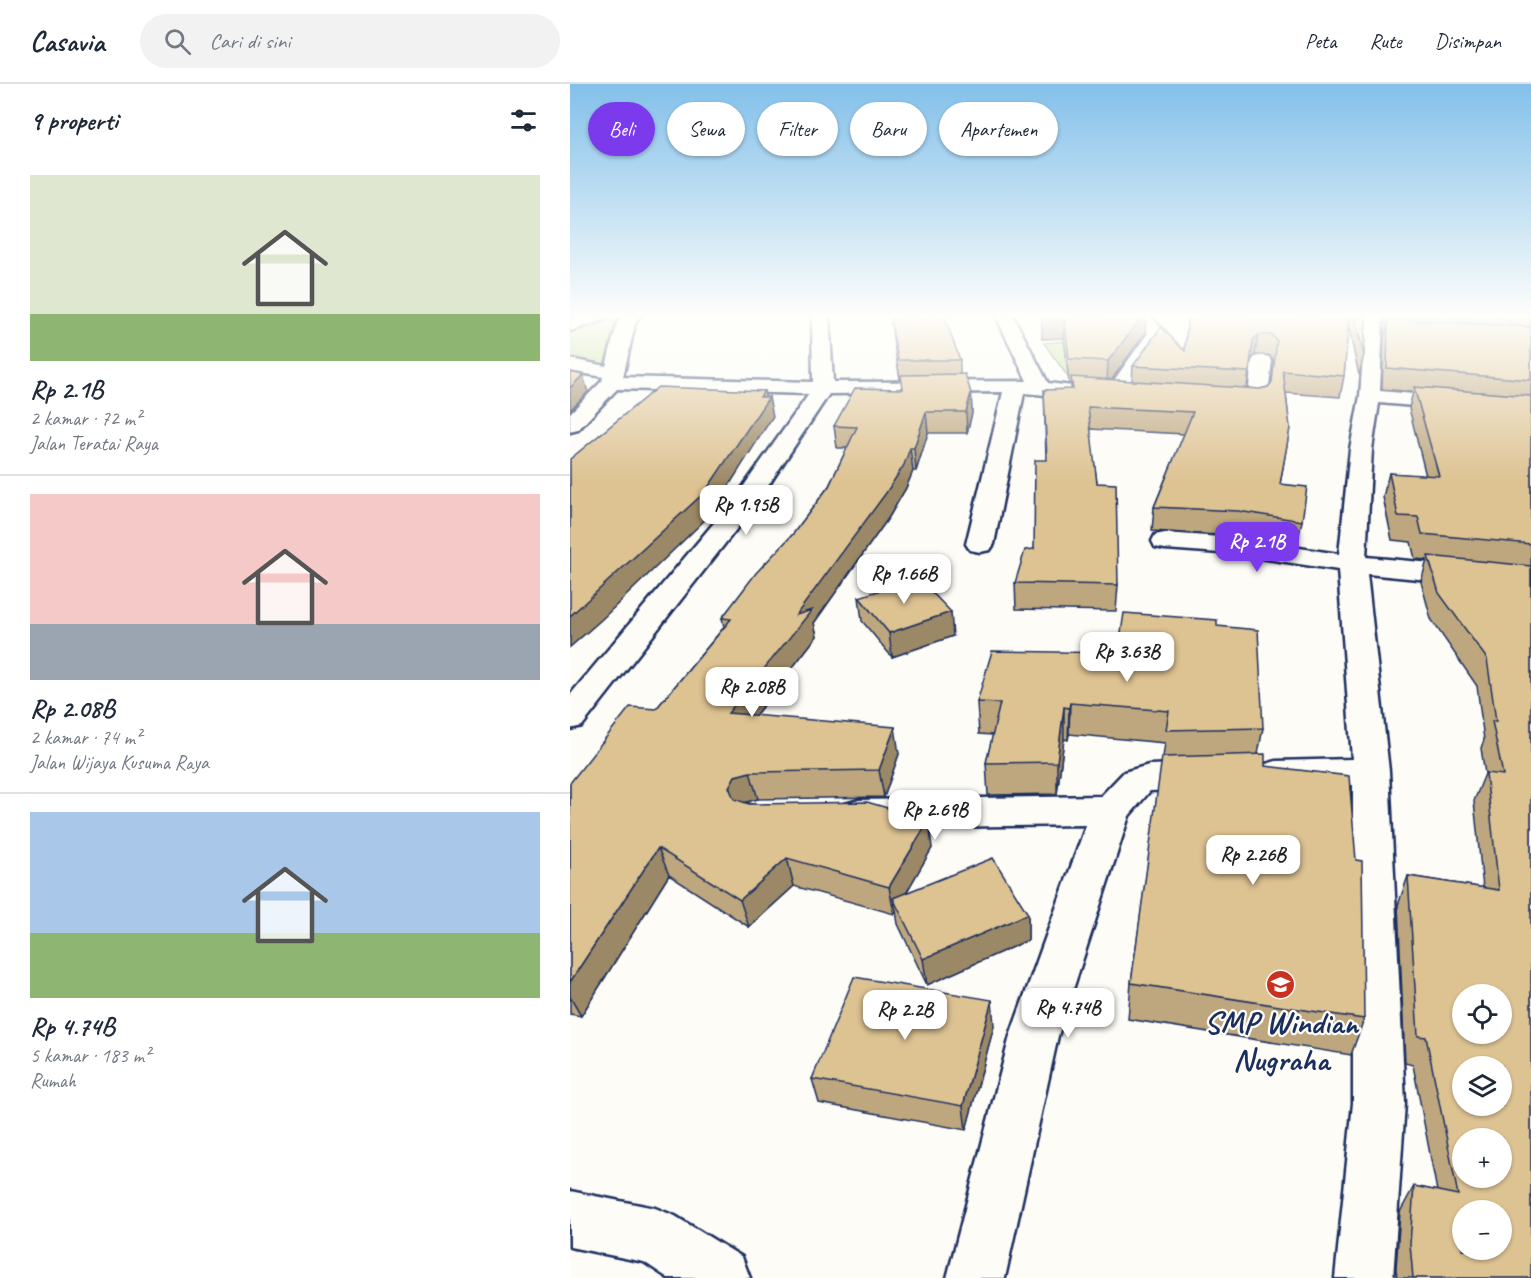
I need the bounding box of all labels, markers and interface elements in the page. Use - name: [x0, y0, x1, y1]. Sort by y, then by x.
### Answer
- search box: [140, 14, 560, 68]
- text: Casavia: [30, 24, 104, 59]
- icon: search: [161, 25, 194, 58]
- text: Cari di sini: [209, 27, 290, 55]
- text: Peta: [1305, 28, 1336, 54]
- text: Rute: [1369, 28, 1402, 54]
- text: Disimpan: [1435, 28, 1501, 54]
- chip: Beli: [588, 102, 655, 156]
- chip: Sewa: [667, 102, 745, 156]
- chip: Filter: [757, 102, 838, 156]
- chip: Baru: [850, 102, 927, 156]
- chip: Apartemen: [939, 102, 1058, 156]
- text: 9 properti: [30, 104, 118, 137]
- icon: filters: [507, 104, 540, 137]
- icon: home: [231, 214, 339, 322]
- text: Rp 2.1B: [30, 373, 103, 406]
- text: 2 kamar · 72 m²: [30, 406, 141, 431]
- text: Jalan Teratai Raya: [30, 431, 158, 456]
- pin: Rp 1.95B: [684, 485, 808, 536]
- text: Rp 1.95B: [714, 492, 778, 517]
- pin: Rp 2.1B: [1202, 522, 1312, 573]
- text: Rp 2.1B: [1229, 529, 1285, 554]
- icon: home: [231, 533, 339, 641]
- pin: Rp 1.66B: [842, 554, 966, 605]
- text: Rp 1.66B: [871, 561, 937, 586]
- pin: Rp 3.63B: [1065, 632, 1189, 683]
- text: Rp 3.63B: [1094, 639, 1160, 664]
- pin: Rp 2.08B: [690, 667, 814, 718]
- text: Rp 2.08B: [719, 674, 785, 699]
- text: Rp 2.08B: [30, 692, 115, 725]
- text: 2 kamar · 74 m²: [30, 725, 141, 750]
- text: Jalan Wijaya Kusuma Raya: [30, 750, 209, 775]
- pin: Rp 2.69B: [873, 790, 997, 841]
- text: Rp 2.69B: [902, 797, 968, 822]
- pin: Rp 2.26B: [1191, 835, 1315, 886]
- text: Rp 2.26B: [1220, 842, 1286, 867]
- icon: home: [231, 851, 339, 959]
- school or university icon: SMP Windian Nugraha: [1265, 968, 1297, 1000]
- map controls: [1452, 984, 1512, 1260]
- button: locate: [1452, 984, 1512, 1044]
- pin: Rp 4.74B: [1006, 988, 1130, 1039]
- pin: Rp 2.2B: [850, 990, 960, 1041]
- text: Rp 4.74B: [1035, 995, 1101, 1020]
- text: Rp 2.2B: [877, 997, 933, 1022]
- place label: SMP Windian Nugraha: [1204, 1002, 1360, 1080]
- text: Rp 4.74B: [30, 1010, 115, 1043]
- text: 5 kamar · 183 m²: [30, 1043, 150, 1068]
- button: layers: [1452, 1056, 1512, 1116]
- text: Rumah: [30, 1068, 76, 1093]
- button: +: [1452, 1128, 1512, 1188]
- button: −: [1452, 1200, 1512, 1260]

